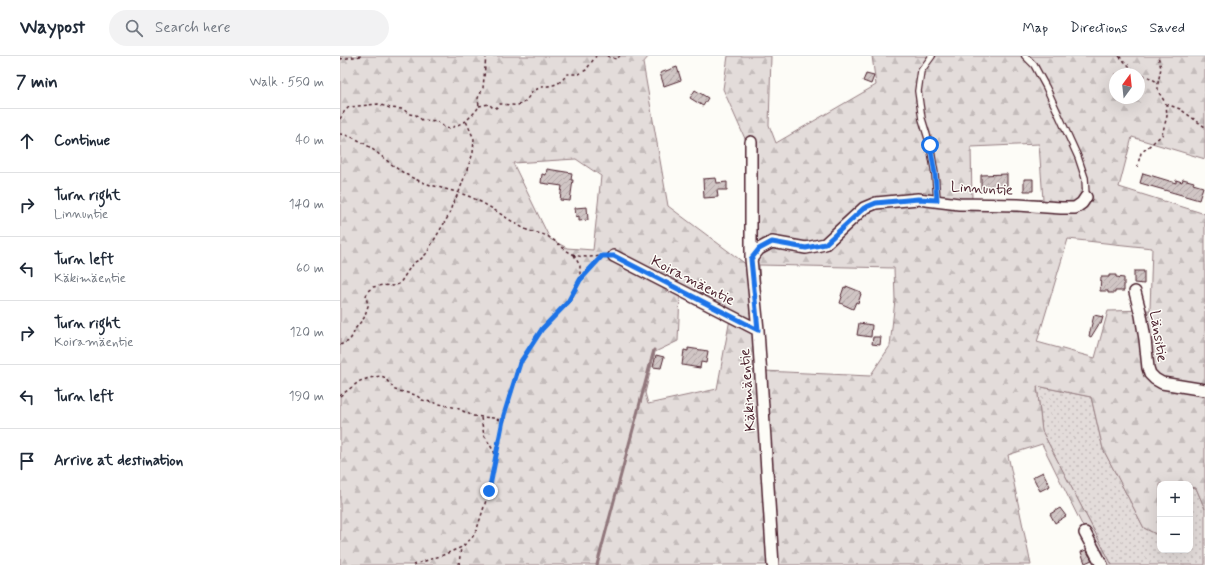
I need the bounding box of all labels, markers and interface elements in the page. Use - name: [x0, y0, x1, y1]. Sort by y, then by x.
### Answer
- search box: [109, 10, 389, 46]
- text: Waypost: [20, 15, 85, 40]
- icon: search: [123, 17, 145, 39]
- text: Search here: [155, 18, 231, 38]
- text: Map: [1022, 19, 1048, 37]
- text: Directions: [1070, 19, 1128, 37]
- text: Saved: [1150, 19, 1185, 37]
- north arrow: [1109, 68, 1145, 104]
- text: 7 min: [16, 71, 58, 93]
- text: Walk · 550 m: [250, 74, 324, 91]
- icon: ahead: [16, 130, 38, 152]
- text: Continue: [54, 131, 110, 151]
- text: 40 m: [295, 132, 324, 149]
- route start: [921, 136, 939, 154]
- street label: Linnuntie: [950, 177, 1014, 201]
- text: Turn right: [54, 186, 121, 206]
- icon: right: [16, 194, 38, 216]
- text: 140 m: [289, 196, 324, 213]
- text: Linnuntie: [54, 206, 108, 223]
- text: Turn left: [54, 250, 114, 270]
- street label: Koiramäentie: [647, 251, 738, 311]
- icon: left: [16, 258, 38, 280]
- text: 60 m: [296, 260, 324, 277]
- text: Käkimäentie: [54, 270, 126, 287]
- street label: Länsitie: [1144, 309, 1172, 363]
- text: Turn right: [54, 314, 121, 334]
- icon: right: [16, 322, 38, 344]
- text: 120 m: [290, 324, 324, 341]
- text: Koiramäentie: [54, 334, 133, 351]
- street label: Käkimäentie: [735, 348, 761, 432]
- icon: left: [16, 386, 38, 408]
- text: Turn left: [54, 387, 114, 407]
- text: 190 m: [289, 388, 324, 405]
- icon: arrive: [16, 450, 38, 472]
- text: Arrive at destination: [54, 451, 183, 471]
- map controls: [1157, 481, 1193, 553]
- button: +: [1157, 481, 1193, 517]
- route end: [480, 482, 498, 500]
- button: −: [1157, 517, 1193, 553]

